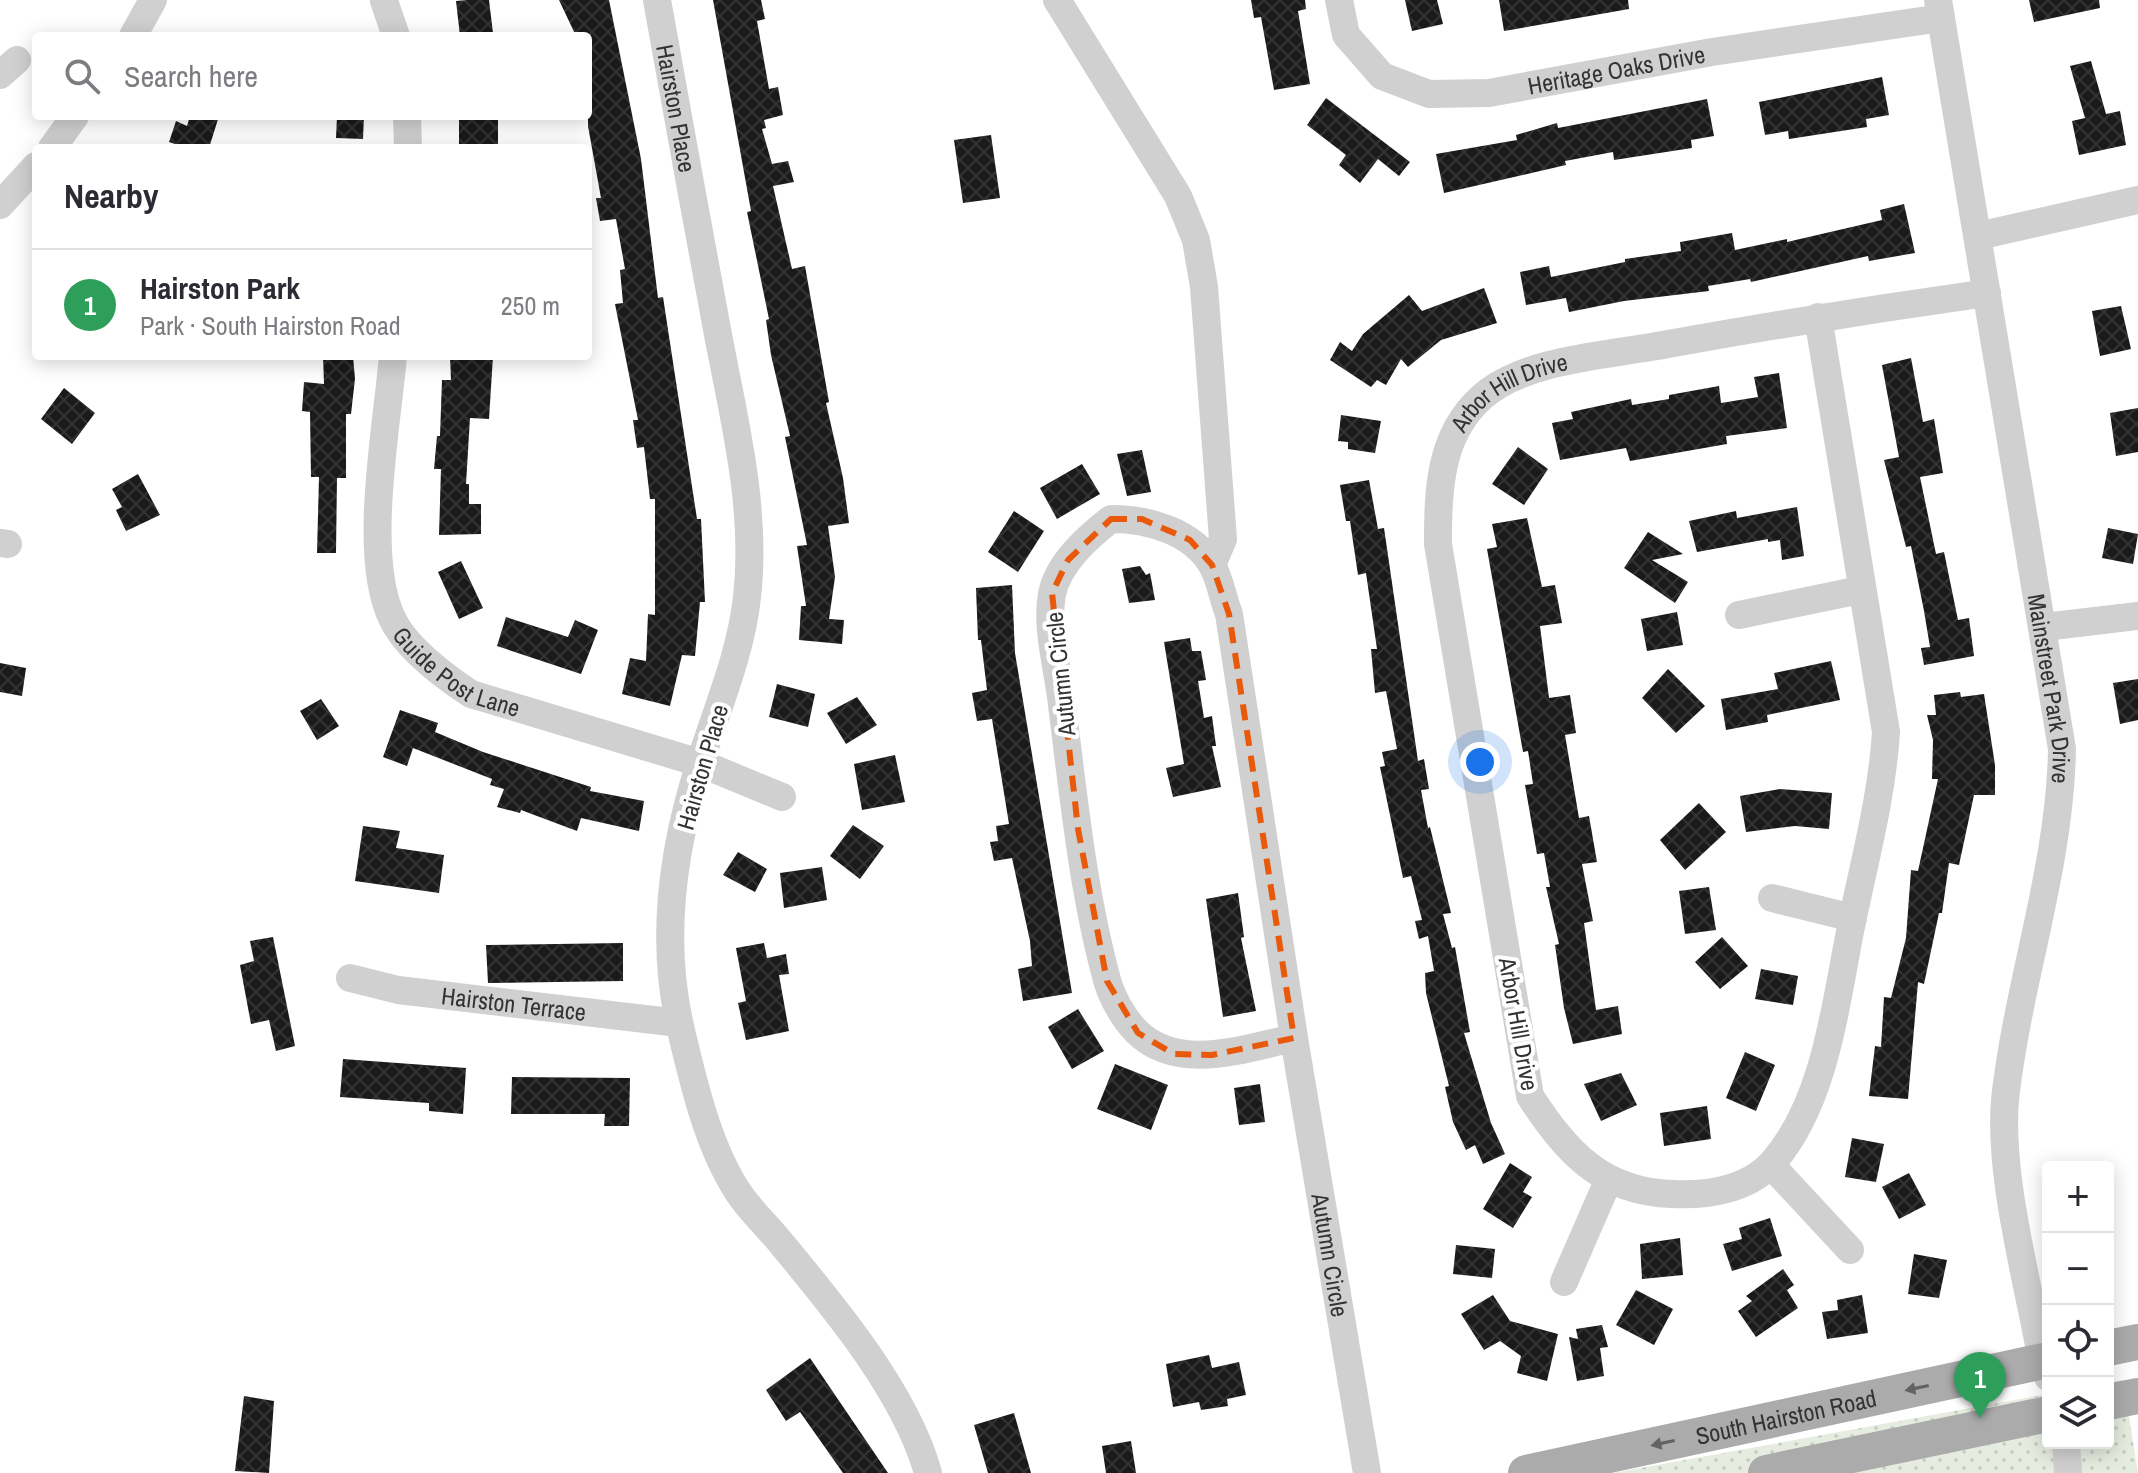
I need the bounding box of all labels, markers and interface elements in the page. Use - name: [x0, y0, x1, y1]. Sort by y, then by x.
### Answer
- search box: [32, 32, 592, 120]
- street label: Heritage Oaks Drive: [1525, 38, 1707, 102]
- street label: Hairston Place: [649, 42, 704, 175]
- icon: search: [60, 54, 104, 98]
- text: Search here: [124, 56, 258, 96]
- text: Nearby: [64, 173, 159, 219]
- text: Hairston Park: [140, 268, 300, 308]
- text: 1: [84, 288, 96, 323]
- text: 250 m: [501, 288, 560, 323]
- text: Park · South Hairston Road: [140, 308, 401, 343]
- street label: Arbor Hill Drive: [1442, 345, 1570, 438]
- street label: Mainstreet Park Drive: [2021, 591, 2078, 785]
- street label: Autumn Circle: [1038, 610, 1083, 739]
- street label: Guide Post Lane: [386, 620, 524, 724]
- street label: Hairston Place: [669, 701, 735, 833]
- your location: [1460, 742, 1500, 782]
- street label: Arbor Hill Drive: [1491, 954, 1546, 1093]
- street label: Hairston Terrace: [440, 979, 588, 1028]
- map controls: [2042, 1161, 2114, 1449]
- button: +: [2042, 1161, 2114, 1233]
- street label: Autumn Circle: [1304, 1190, 1357, 1319]
- button: −: [2042, 1233, 2114, 1305]
- button: locate: [2042, 1305, 2114, 1377]
- pin: 1: [1954, 1352, 2006, 1418]
- button: layers: [2042, 1377, 2114, 1449]
- street label: South Hairston Road: [1693, 1382, 1879, 1452]
- one-way arrow: [1904, 1382, 1929, 1395]
- one-way arrow: [1650, 1437, 1675, 1450]

